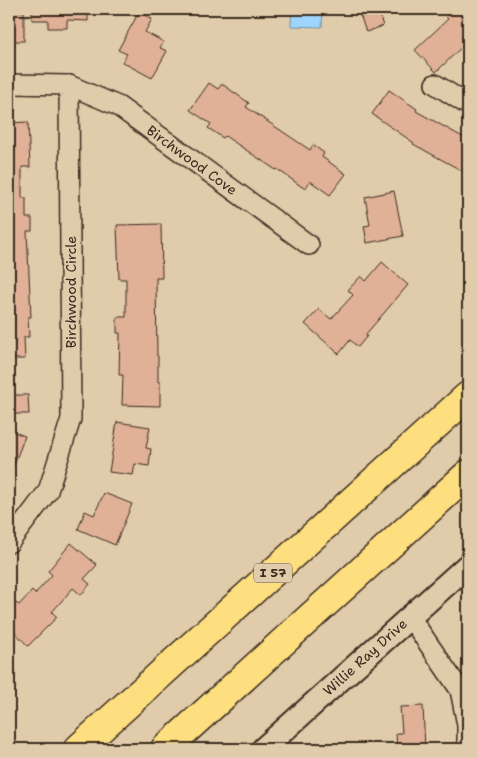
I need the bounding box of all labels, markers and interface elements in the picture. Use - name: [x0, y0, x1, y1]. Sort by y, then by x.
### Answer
- street label: Birchwood Cove: [143, 121, 241, 199]
- street label: Birchwood Circle: [62, 236, 80, 348]
- road number: I 57: [254, 564, 292, 582]
- street label: Willie Ray Drive: [319, 614, 411, 699]

